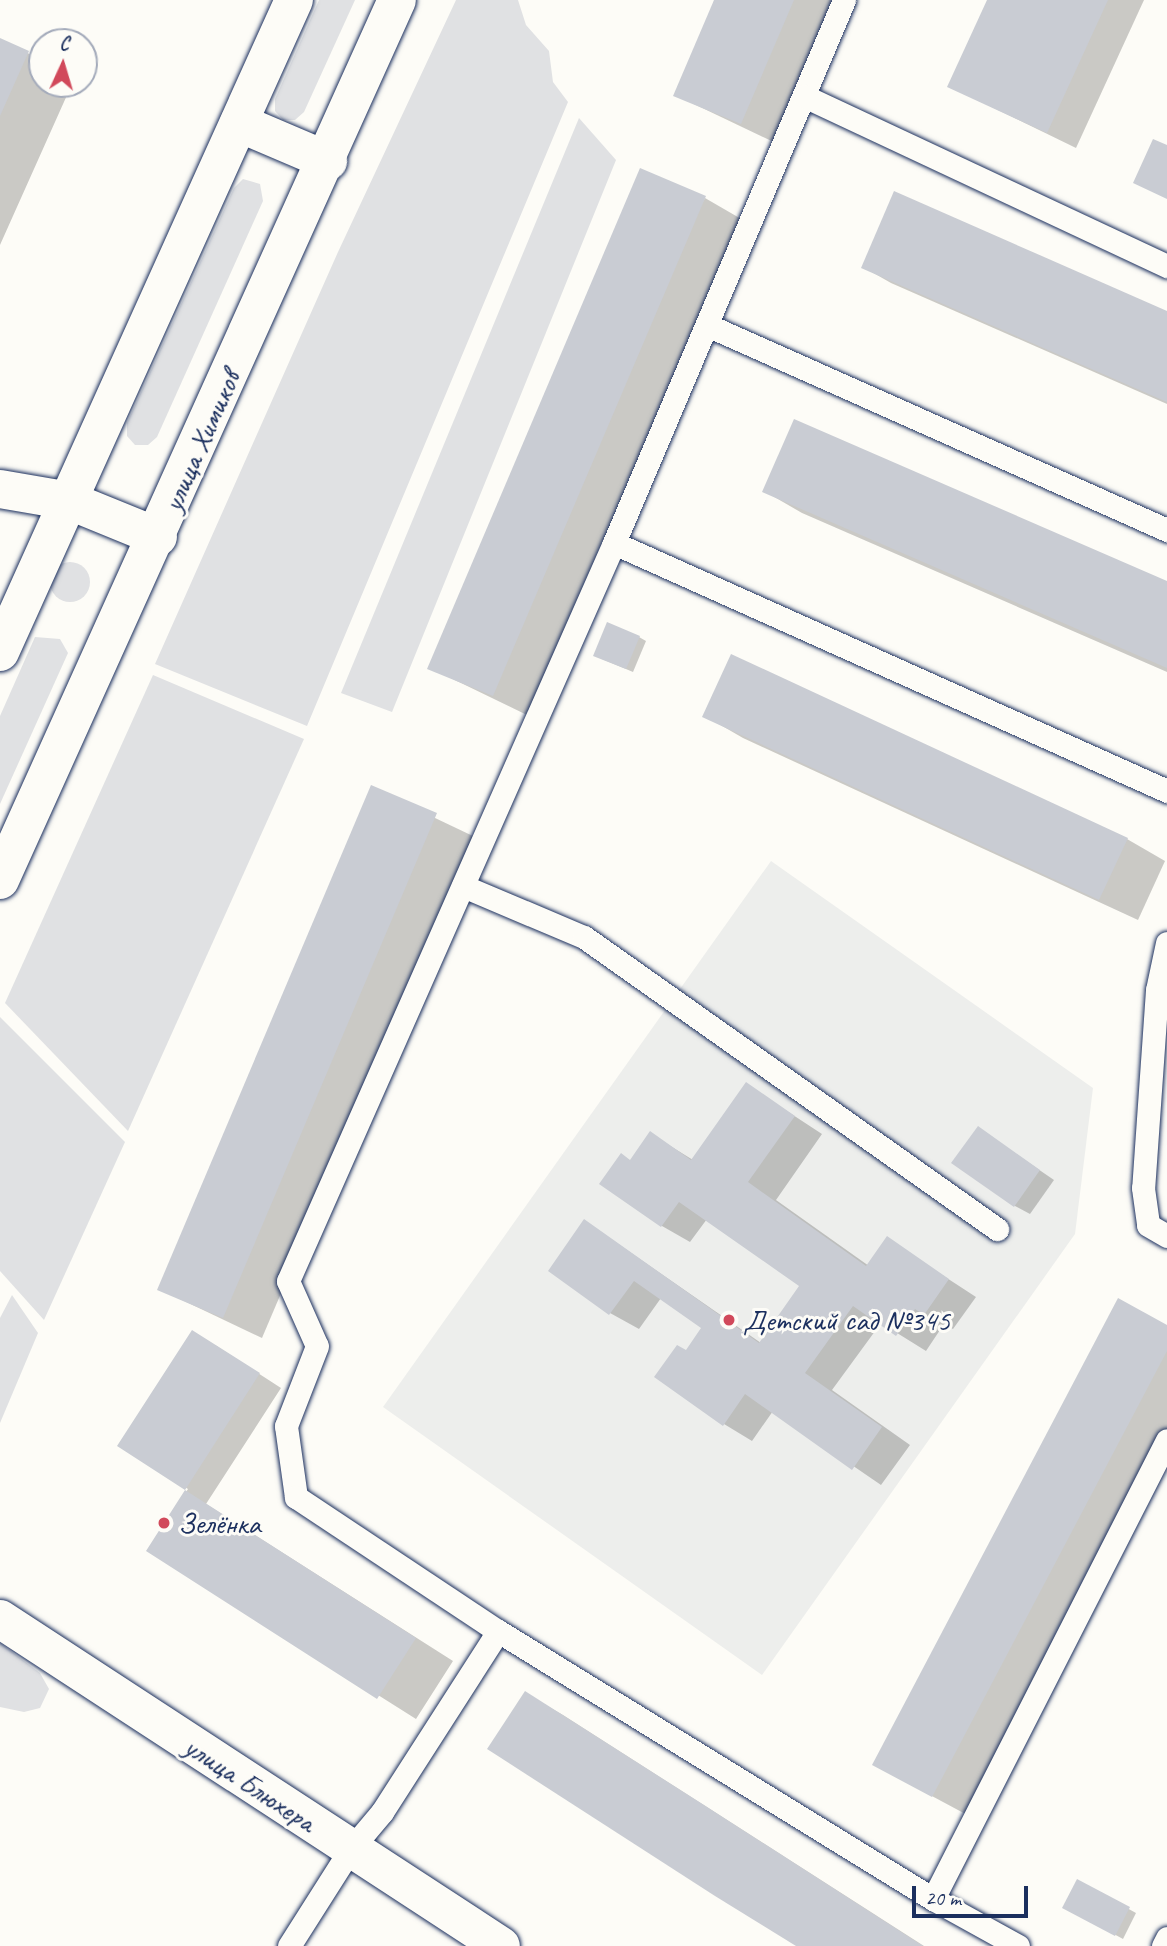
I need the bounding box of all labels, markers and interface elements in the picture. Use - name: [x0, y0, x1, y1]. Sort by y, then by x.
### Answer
- north arrow: [28, 28, 98, 98]
- text: С: [59, 32, 70, 56]
- street label: улица Химиков: [154, 365, 248, 517]
- place label: Детский сад №345: [743, 1302, 950, 1338]
- marker: Детский сад №345: [721, 1312, 737, 1328]
- place label: Зелёнка: [178, 1505, 261, 1541]
- marker: Зелёнка: [156, 1515, 172, 1531]
- street label: улица Блюхера: [177, 1728, 323, 1840]
- scale bar: [915, 1872, 1030, 1916]
- text: 20 m: [925, 1885, 961, 1911]

